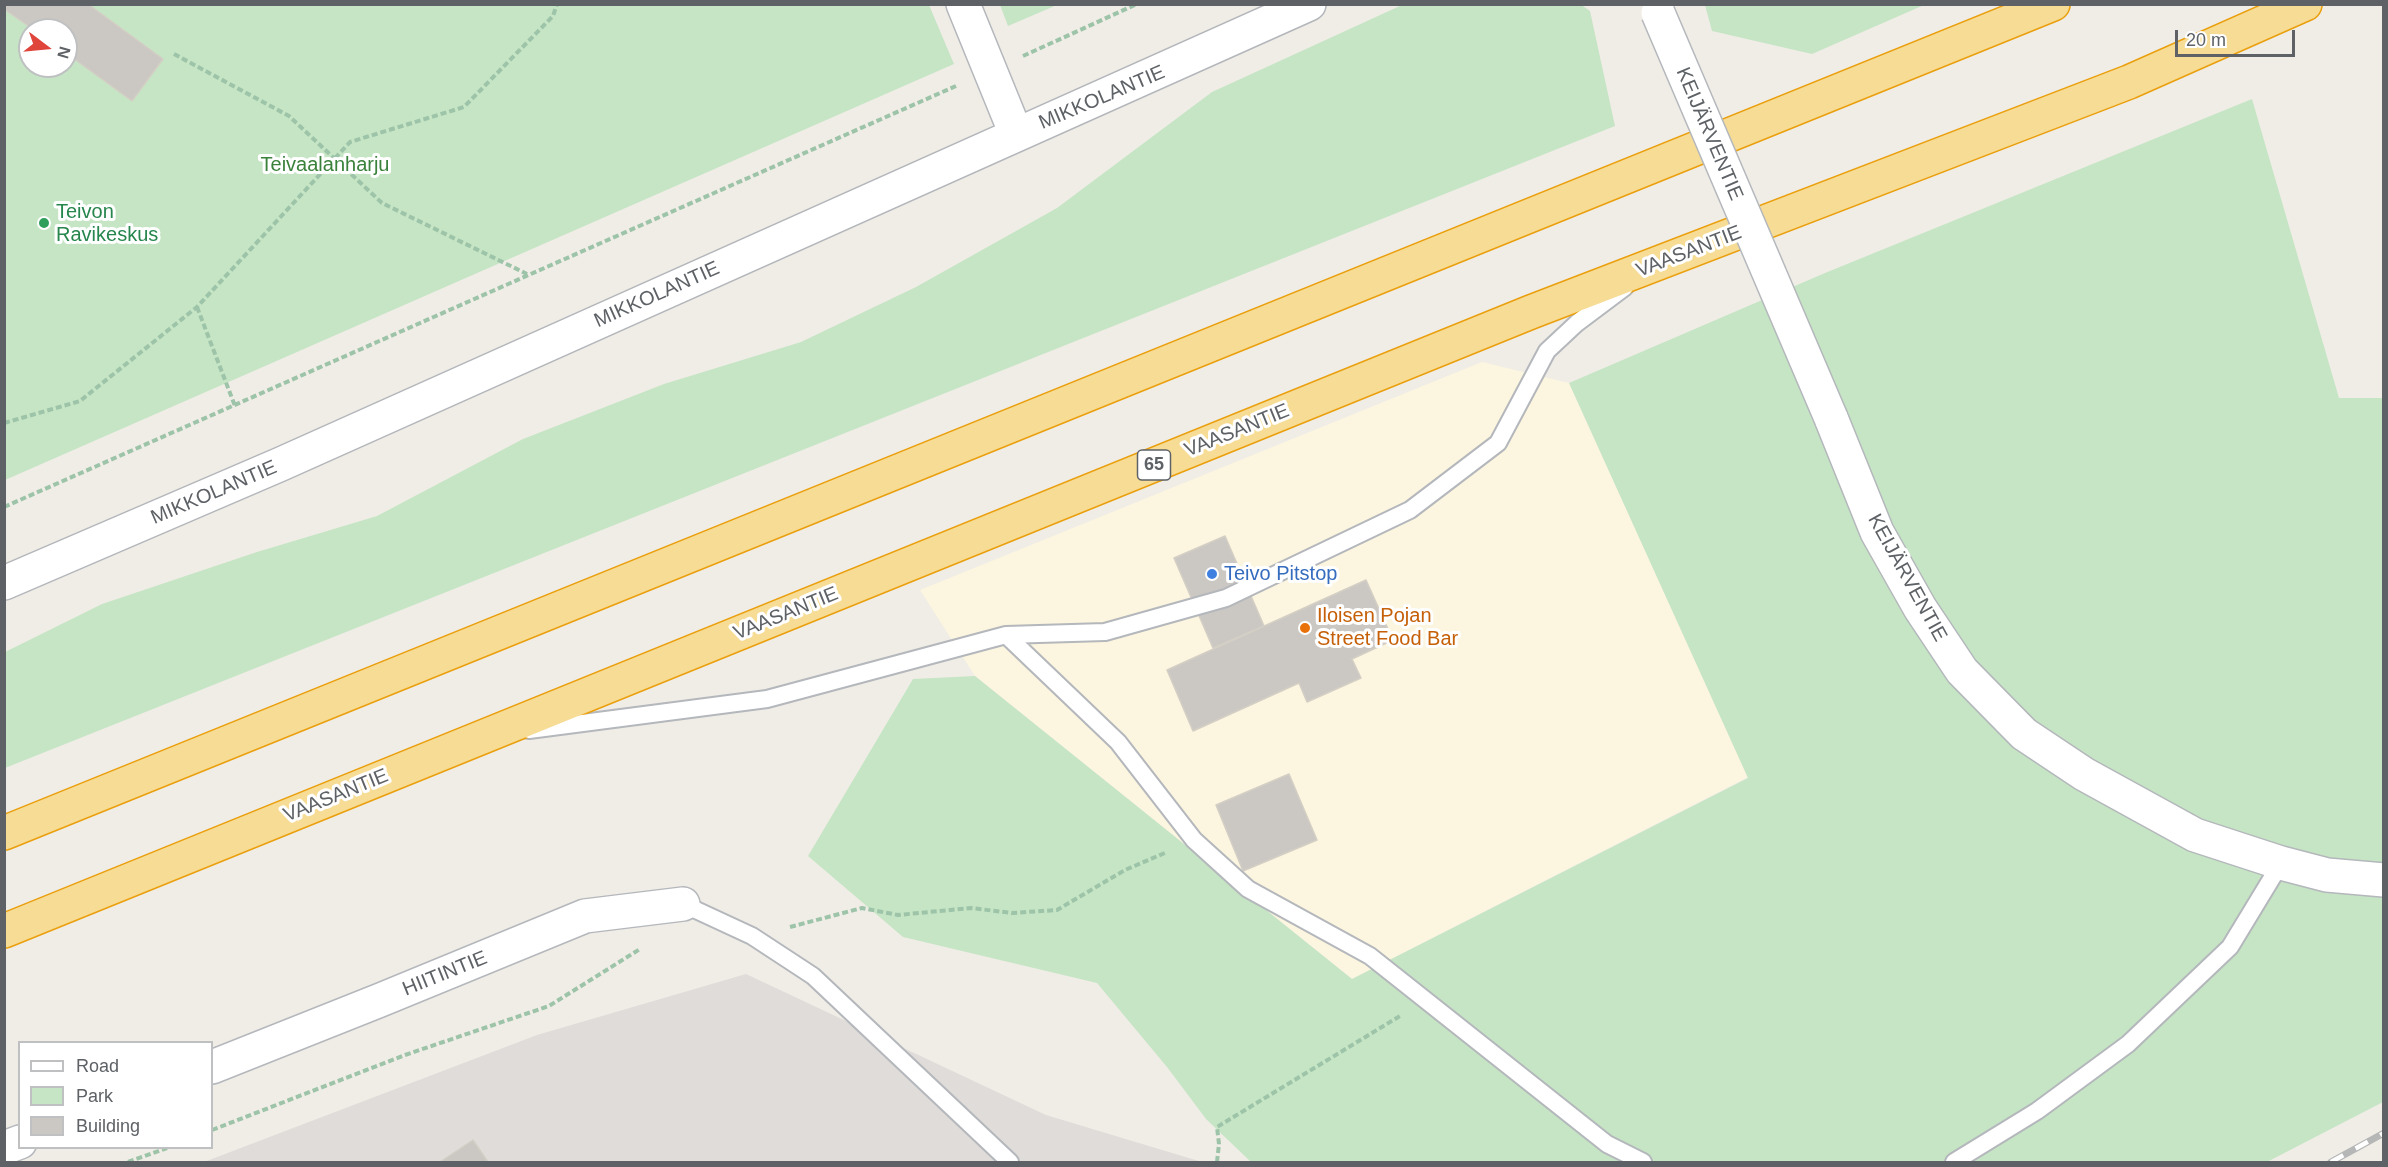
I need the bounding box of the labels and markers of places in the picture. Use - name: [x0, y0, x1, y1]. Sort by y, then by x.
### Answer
- place label: Teivon Ravikeskus: [56, 200, 158, 247]
- marker: Teivon Ravikeskus: [37, 216, 51, 230]
- place label: Teivo Pitstop: [1224, 562, 1337, 586]
- marker: Teivo Pitstop: [1205, 567, 1219, 581]
- place label: Iloisen Pojan Street Food Bar: [1317, 604, 1458, 651]
- marker: Iloisen Pojan Street Food Bar: [1298, 621, 1312, 635]

